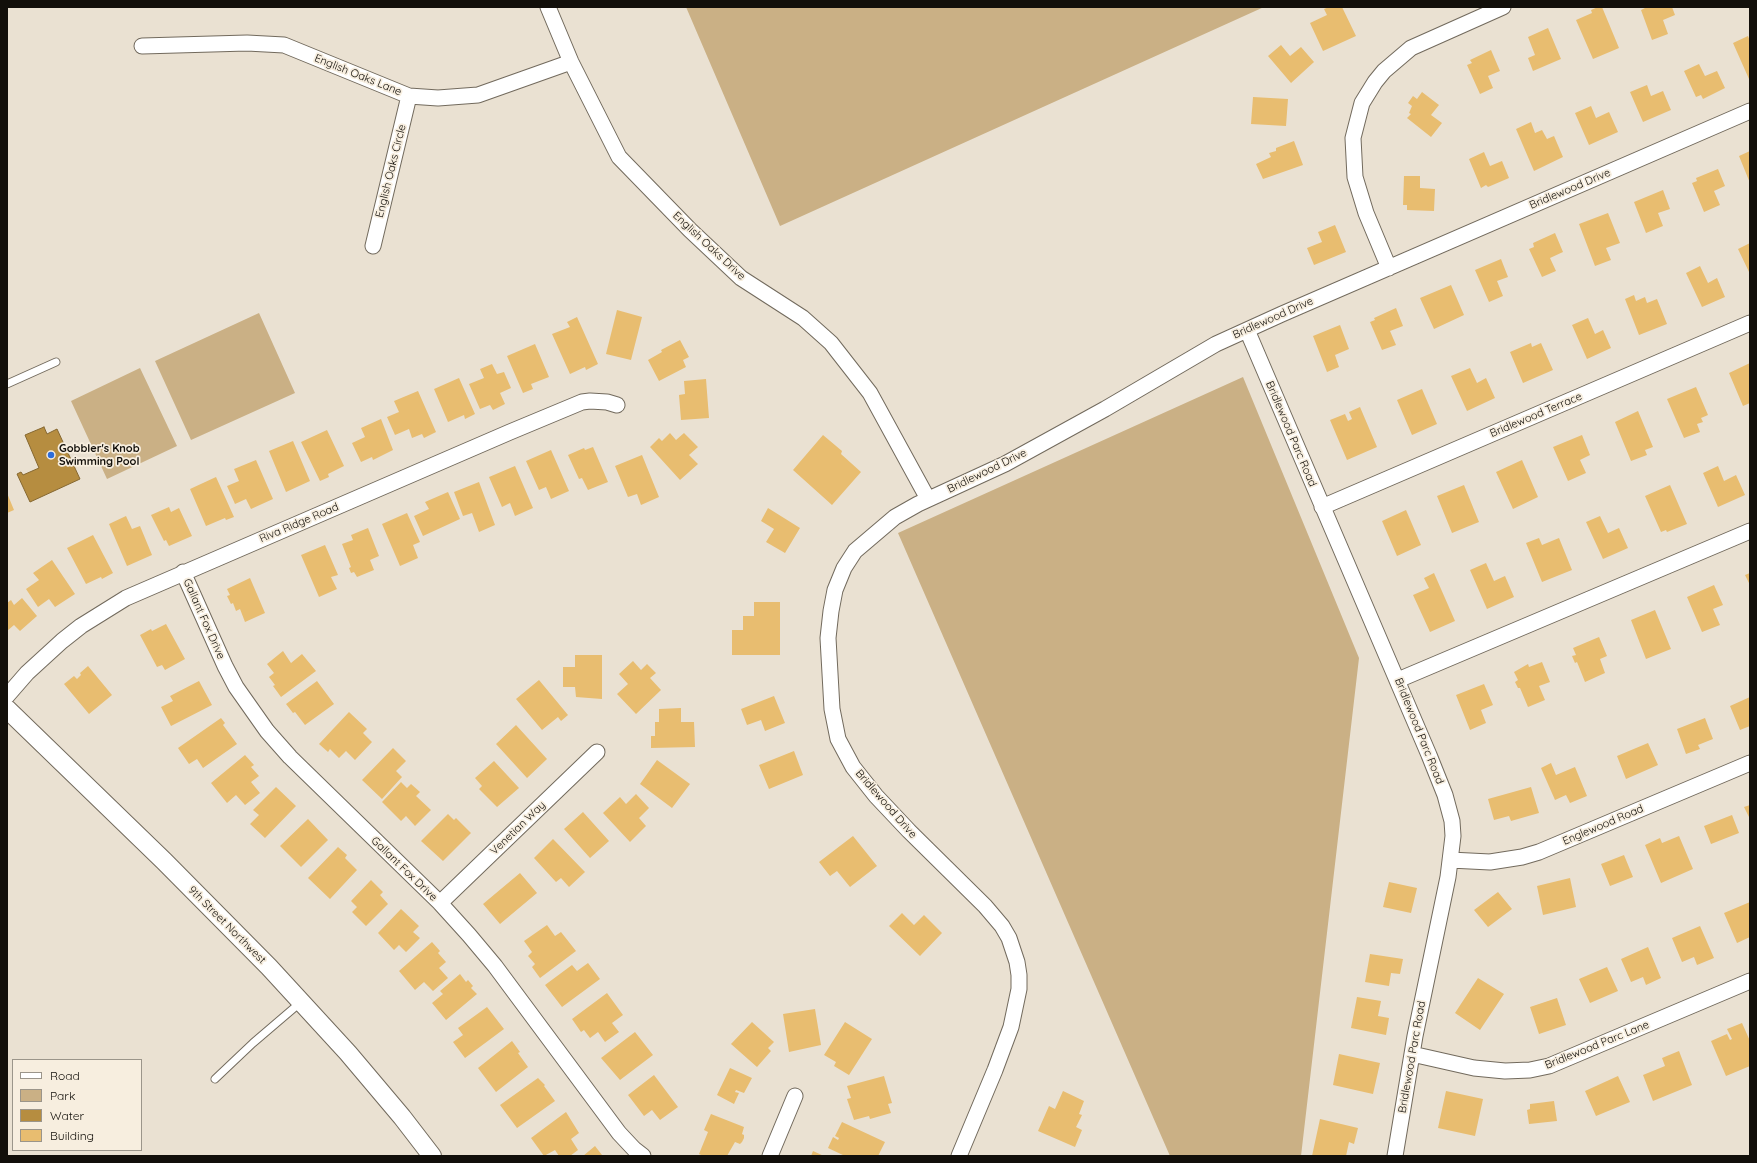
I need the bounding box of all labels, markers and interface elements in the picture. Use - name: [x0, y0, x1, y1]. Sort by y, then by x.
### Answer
- street label: English Oaks Lane: [312, 51, 404, 99]
- street label: English Oaks Circle: [373, 123, 409, 219]
- street label: Bridlewood Drive: [1527, 166, 1613, 212]
- street label: English Oaks Drive: [670, 209, 748, 283]
- street label: Bridlewood Drive: [1231, 294, 1315, 342]
- street label: Bridlewood Parc Road: [1263, 379, 1319, 489]
- street label: Bridlewood Terrace: [1488, 390, 1584, 440]
- place label: Gobbler's Knob Swimming Pool: [59, 442, 140, 468]
- street label: Bridlewood Drive: [945, 446, 1029, 496]
- marker: Gobbler's Knob Swimming Pool: [46, 450, 56, 460]
- street label: Riva Ridge Road: [257, 500, 341, 546]
- street label: Gallant Fox Drive: [180, 577, 228, 661]
- street label: Bridlewood Parc Road: [1392, 676, 1446, 786]
- street label: Bridlewood Drive: [853, 767, 919, 841]
- street label: Venetian Way: [488, 798, 548, 858]
- street label: Englewood Road: [1561, 802, 1645, 848]
- street label: Gallant Fox Drive: [368, 834, 440, 904]
- street label: 9th Street Northwest: [185, 883, 269, 967]
- street label: Bridlewood Parc Road: [1396, 1000, 1428, 1114]
- street label: Bridlewood Parc Lane: [1543, 1018, 1651, 1072]
- legend: [12, 1059, 142, 1151]
- text: Road: [50, 1068, 80, 1083]
- text: Park: [50, 1088, 75, 1103]
- text: Water: [50, 1108, 84, 1123]
- text: Building: [50, 1128, 94, 1143]

